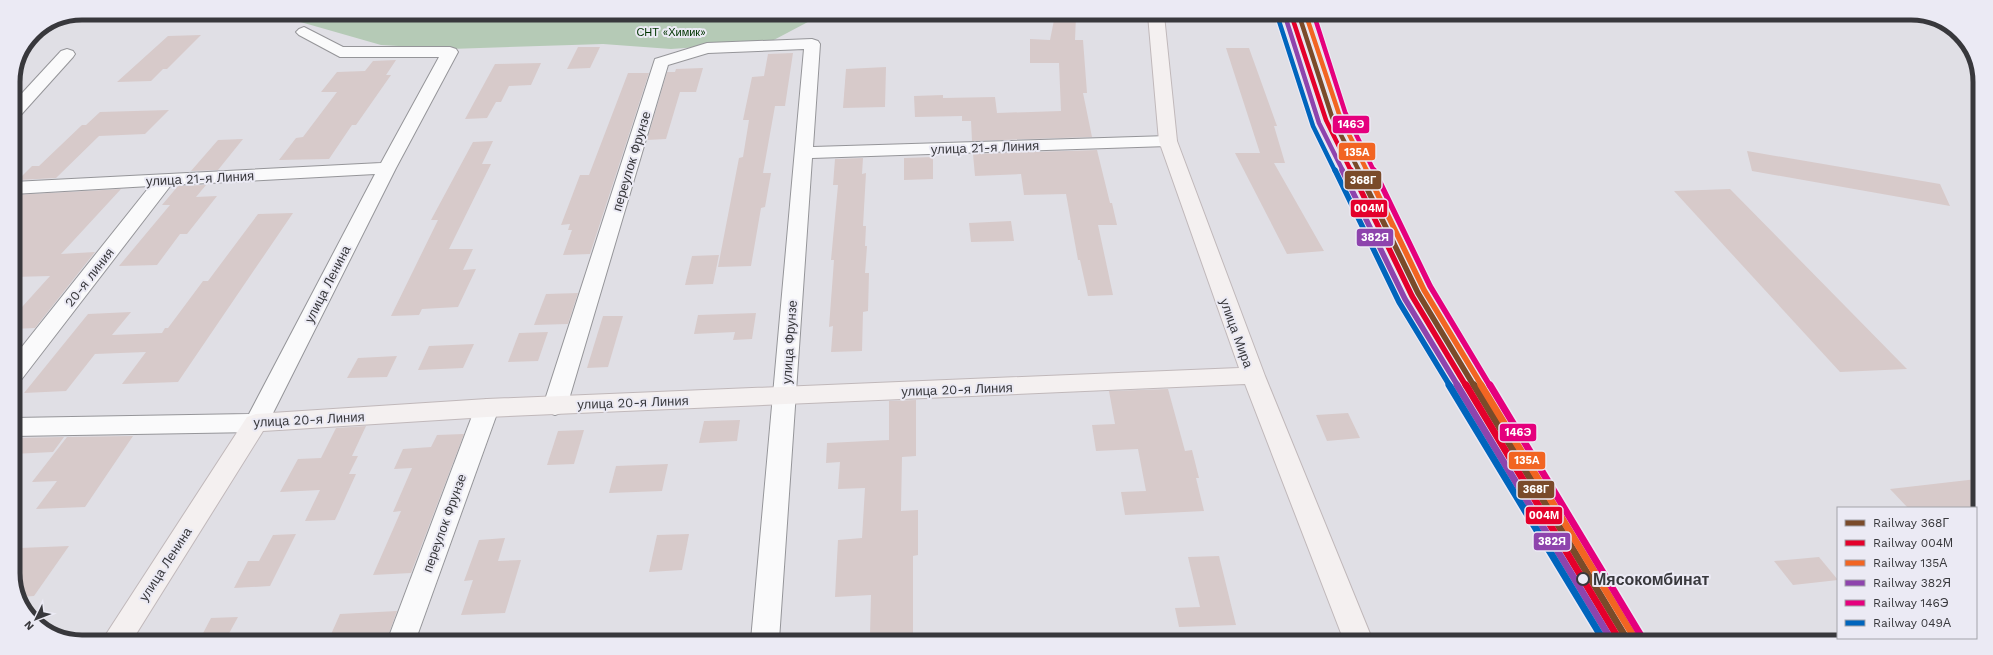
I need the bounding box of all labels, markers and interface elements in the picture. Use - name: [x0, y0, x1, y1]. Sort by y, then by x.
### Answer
- park label: СНТ «Химик»: [636, 26, 706, 39]
- street label: переулок Фрунзе: [609, 109, 654, 213]
- line badge: 146Э: [1332, 115, 1370, 134]
- text: 146Э: [1338, 118, 1364, 131]
- street label: улица 21-я Линия: [931, 138, 1039, 157]
- line badge: 135А: [1338, 142, 1376, 161]
- text: 135А: [1344, 146, 1370, 159]
- street label: улица 21-я Линия: [146, 168, 254, 189]
- line badge: 368Г: [1344, 170, 1382, 190]
- text: 368Г: [1350, 174, 1377, 187]
- line badge: 004М: [1350, 199, 1388, 218]
- text: 004М: [1354, 202, 1384, 215]
- line badge: 382Я: [1356, 228, 1394, 247]
- text: 382Я: [1361, 231, 1389, 244]
- street label: улица Ленина: [302, 242, 354, 325]
- street label: 20-я линия: [62, 245, 117, 310]
- street label: улица Мира: [1217, 296, 1256, 371]
- street label: улица Фрунзе: [779, 300, 800, 384]
- street label: улица 20-я Линия: [901, 380, 1013, 399]
- street label: улица 20-я Линия: [577, 393, 689, 412]
- street label: улица 20-я Линия: [253, 409, 365, 430]
- line badge: 146Э: [1499, 423, 1537, 442]
- text: 146Э: [1505, 426, 1531, 439]
- line badge: 135А: [1508, 451, 1546, 470]
- text: 135А: [1514, 454, 1540, 467]
- street label: переулок Фрунзе: [420, 472, 469, 574]
- line badge: 368Г: [1517, 480, 1555, 499]
- text: 368Г: [1523, 483, 1550, 496]
- line badge: 004М: [1525, 506, 1563, 525]
- legend: [1837, 507, 1977, 639]
- text: 004М: [1529, 509, 1559, 522]
- text: Railway 368Г: [1873, 516, 1949, 530]
- street label: улица Ленина: [136, 524, 195, 604]
- line badge: 382Я: [1533, 532, 1571, 551]
- text: 382Я: [1538, 535, 1566, 548]
- text: Railway 004М: [1873, 536, 1953, 550]
- text: Railway 135А: [1873, 556, 1947, 570]
- place label: Мясокомбинат: [1593, 570, 1710, 589]
- marker: Мясокомбинат: [1576, 572, 1590, 586]
- text: Railway 382Я: [1873, 576, 1951, 590]
- text: Railway 146Э: [1873, 596, 1949, 610]
- north arrow: [16, 599, 56, 639]
- text: Railway 049А: [1873, 616, 1951, 630]
- text: N: [22, 618, 37, 633]

